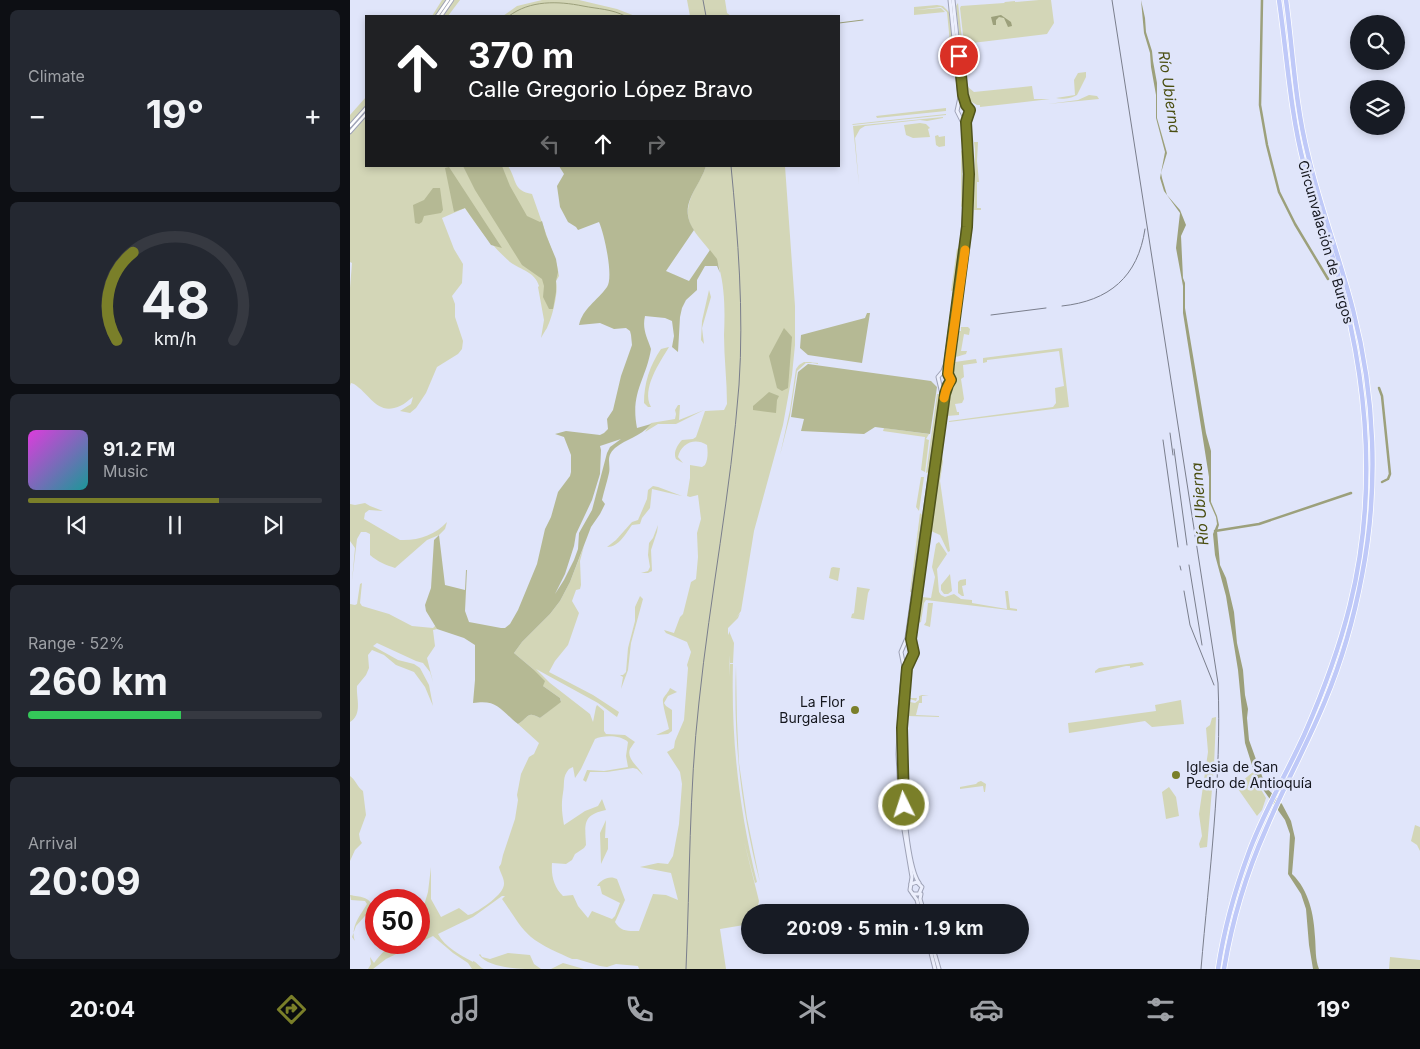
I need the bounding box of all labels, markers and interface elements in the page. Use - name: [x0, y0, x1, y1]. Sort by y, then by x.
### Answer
- map controls: [1350, 15, 1405, 135]
- button: search: [1350, 15, 1405, 70]
- text: 370 m: [468, 34, 574, 76]
- icon: ahead: [385, 35, 450, 100]
- pin: [938, 35, 980, 77]
- icon: arrive: [945, 42, 973, 70]
- water label: Río Ubierna: [1154, 49, 1185, 134]
- text: Climate: [28, 66, 85, 86]
- text: Calle Gregorio López Bravo: [468, 76, 753, 102]
- button: layers: [1350, 80, 1405, 135]
- text: 19°: [146, 91, 204, 137]
- text: −: [28, 98, 47, 132]
- text: +: [303, 98, 322, 132]
- icon: left: [536, 130, 564, 158]
- icon: ahead: [589, 130, 617, 158]
- icon: right: [642, 130, 670, 158]
- street label: Circunvalación de Burgos: [1295, 158, 1358, 326]
- text: 48: [140, 269, 210, 332]
- text: km/h: [154, 328, 196, 349]
- text: 91.2 FM: [103, 438, 175, 461]
- text: Music: [103, 461, 148, 481]
- water label: Río Ubierna: [1186, 462, 1213, 546]
- icon: previous: [63, 511, 91, 539]
- icon: pause: [161, 511, 189, 539]
- icon: next: [259, 511, 287, 539]
- text: Range · 52%: [28, 633, 125, 653]
- text: 260 km: [28, 658, 168, 704]
- place label: La Flor Burgalesa: [779, 693, 845, 726]
- marker: La Flor Burgalesa: [849, 704, 861, 716]
- place label: Iglesia de San Pedro de Antioquía: [1186, 758, 1312, 791]
- marker: Iglesia de San Pedro de Antioquía: [1170, 769, 1182, 781]
- position arrow: [877, 778, 929, 830]
- text: Arrival: [28, 833, 77, 853]
- text: 20:09: [28, 858, 141, 904]
- speed limit sign: 50: [365, 889, 430, 954]
- text: 20:09 · 5 min · 1.9 km: [786, 917, 984, 940]
- icon: directions: [274, 992, 309, 1027]
- icon: music: [448, 992, 483, 1027]
- icon: phone: [622, 992, 657, 1027]
- icon: climate: [795, 992, 830, 1027]
- icon: car: [969, 992, 1004, 1027]
- icon: filters: [1143, 992, 1178, 1027]
- text: 20:04: [69, 996, 135, 1022]
- text: 19°: [1317, 996, 1351, 1022]

